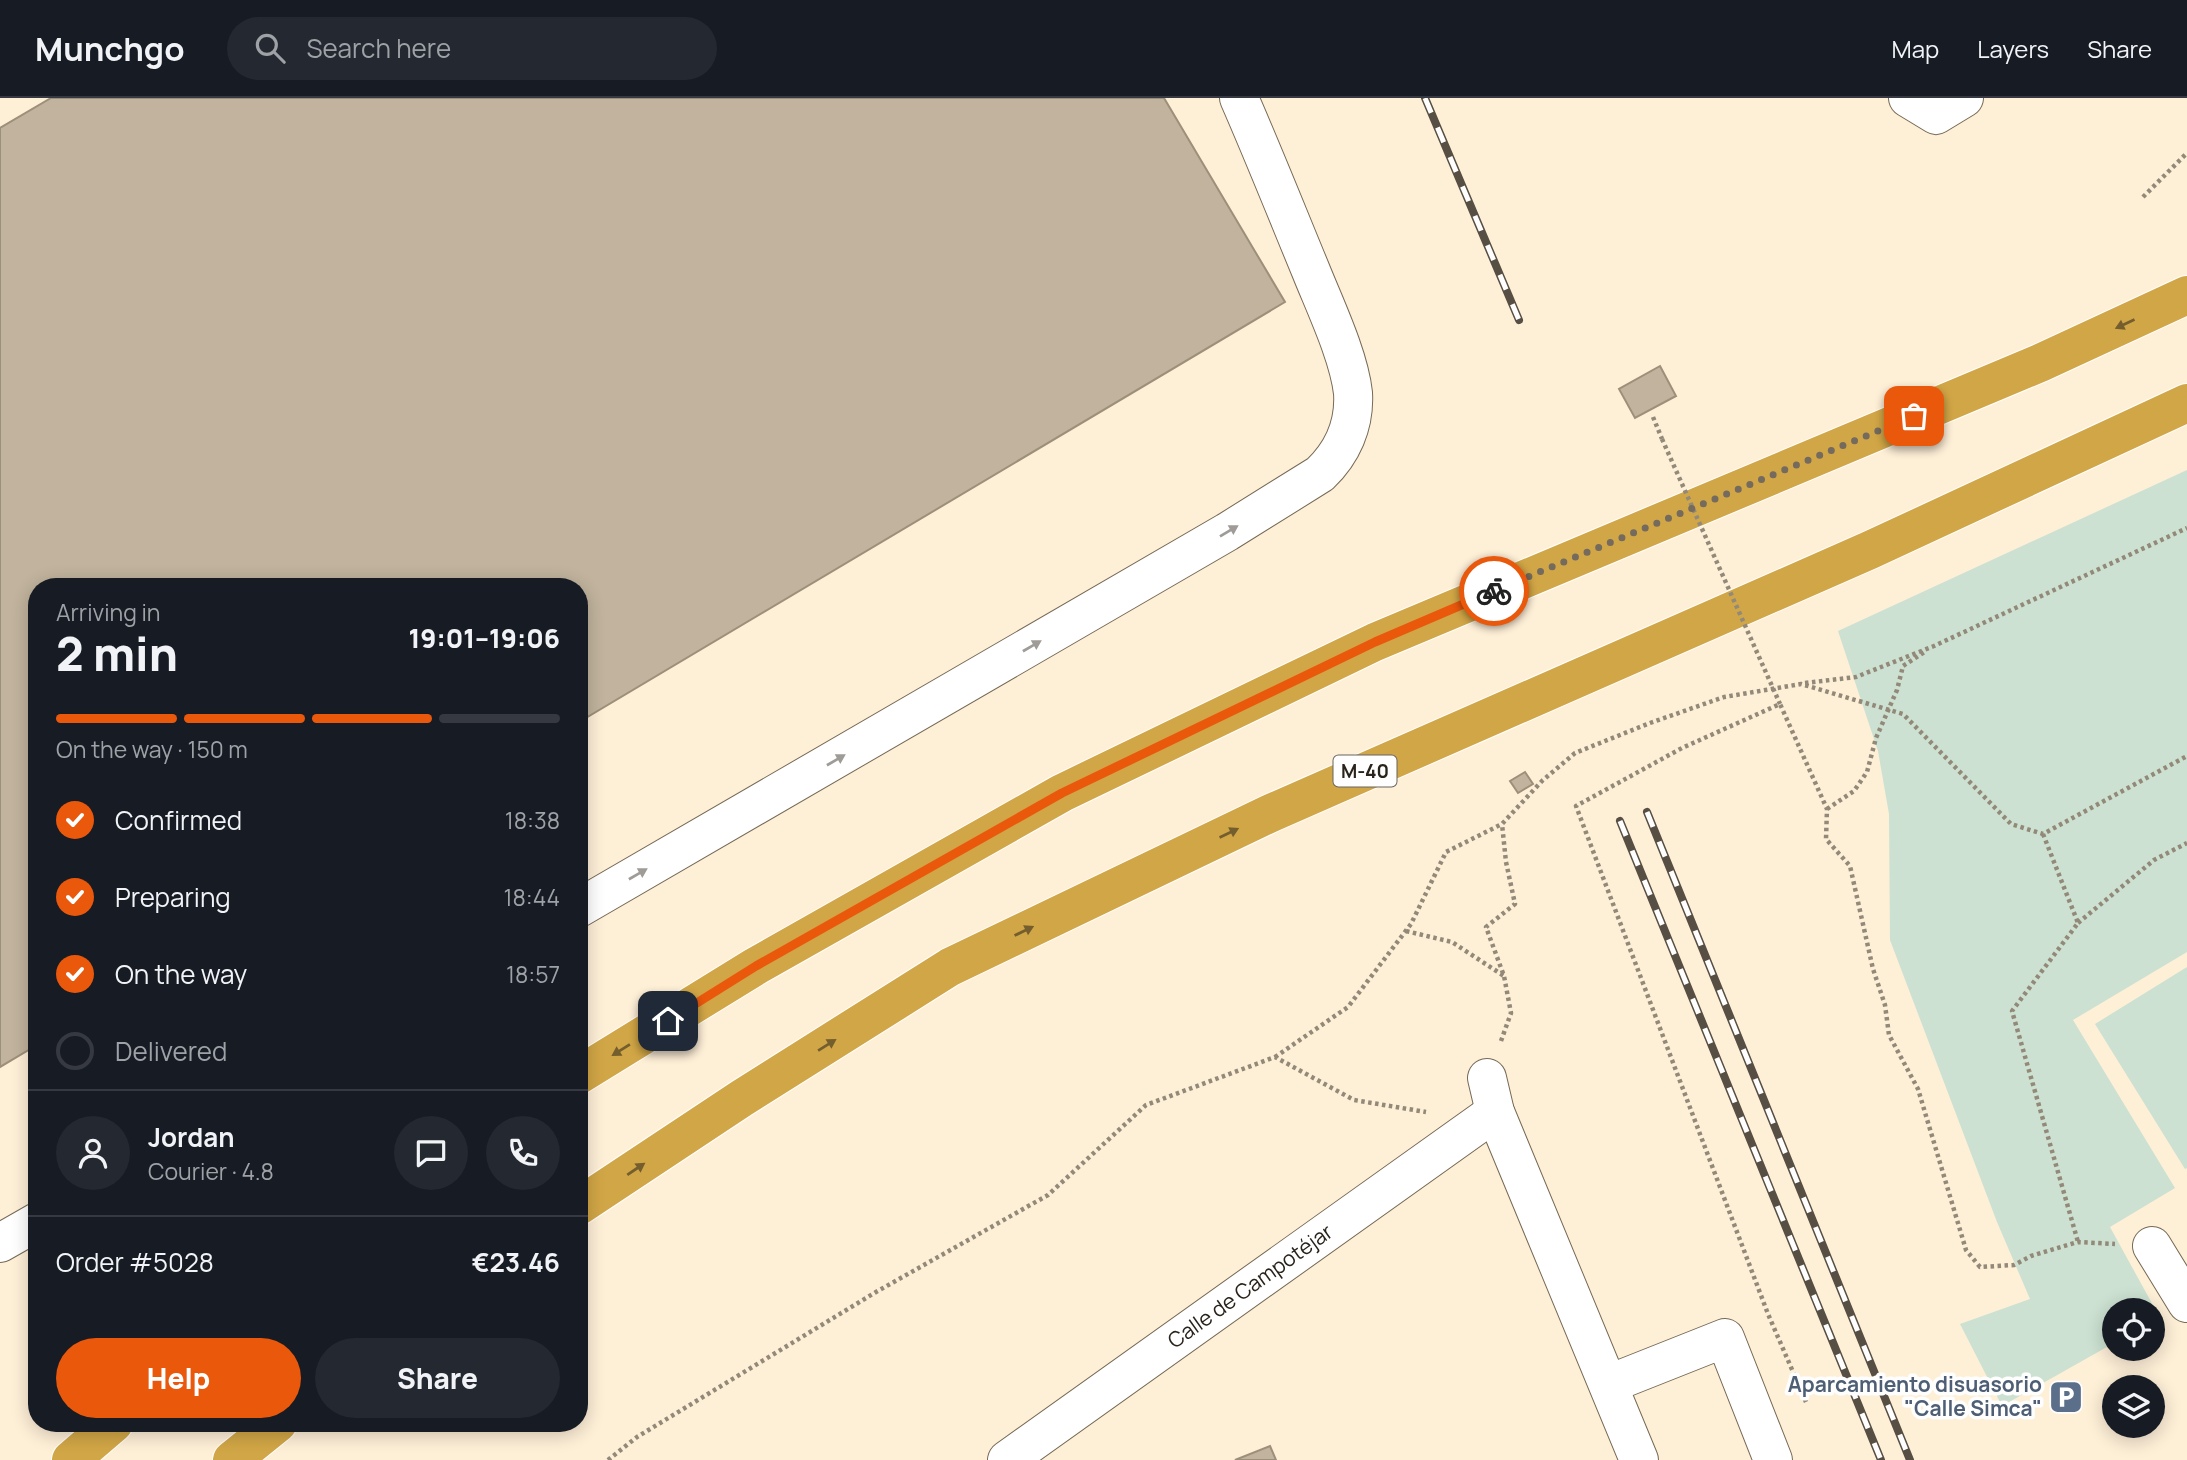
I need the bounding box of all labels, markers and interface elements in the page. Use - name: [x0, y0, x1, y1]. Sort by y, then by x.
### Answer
- search box: [227, 17, 717, 80]
- text: Munchgo: [35, 26, 185, 71]
- icon: search: [251, 29, 289, 67]
- text: Search here: [307, 30, 451, 66]
- text: Map: [1892, 32, 1939, 65]
- text: Layers: [1977, 32, 2049, 65]
- text: Share: [2087, 32, 2152, 65]
- one-way arrow: [2115, 318, 2135, 330]
- pin: [1884, 386, 1944, 446]
- icon: bag: [1895, 397, 1933, 435]
- one-way arrow: [1219, 525, 1238, 537]
- courier: [1459, 556, 1529, 626]
- icon: bike: [1475, 572, 1513, 610]
- text: Arriving in: [56, 596, 161, 628]
- text: 19:01–19:06: [408, 620, 560, 656]
- text: 2 min: [56, 622, 178, 685]
- one-way arrow: [1023, 640, 1042, 652]
- text: On the way · 150 m: [56, 733, 248, 765]
- one-way arrow: [826, 754, 845, 766]
- road number: M-40: [1334, 756, 1396, 786]
- icon: check: [56, 801, 94, 839]
- text: Confirmed: [115, 802, 242, 838]
- text: 18:38: [505, 804, 560, 836]
- one-way arrow: [1219, 827, 1239, 839]
- one-way arrow: [629, 868, 648, 880]
- icon: check: [56, 878, 94, 916]
- text: Preparing: [115, 879, 231, 915]
- text: 18:44: [503, 881, 560, 913]
- one-way arrow: [1014, 926, 1034, 937]
- icon: check: [56, 955, 94, 993]
- text: On the way: [115, 956, 247, 992]
- text: 18:57: [506, 958, 560, 990]
- pin: [638, 991, 698, 1051]
- icon: home: [649, 1002, 687, 1040]
- text: Delivered: [115, 1033, 227, 1069]
- one-way arrow: [817, 1038, 836, 1051]
- one-way arrow: [611, 1043, 630, 1056]
- button: person: [56, 1116, 130, 1190]
- button: chat: [394, 1116, 468, 1190]
- button: phone: [486, 1116, 560, 1190]
- text: Jordan: [148, 1119, 234, 1155]
- text: Courier · 4.8: [148, 1155, 274, 1187]
- one-way arrow: [626, 1162, 646, 1175]
- street label: Calle de Campotéjar: [1162, 1217, 1338, 1354]
- text: Order #5028: [56, 1244, 214, 1280]
- text: €23.46: [472, 1244, 560, 1280]
- map controls: [2102, 1298, 2165, 1438]
- button: locate: [2102, 1298, 2165, 1361]
- button: Help: [56, 1338, 301, 1418]
- button: Share: [315, 1338, 560, 1418]
- place label: Aparcamiento disuasorio "Calle Simca": [1788, 1370, 2042, 1422]
- button: layers: [2102, 1375, 2165, 1438]
- parking icon: Aparcamiento disuasorio "Calle Simca": [2047, 1378, 2085, 1416]

